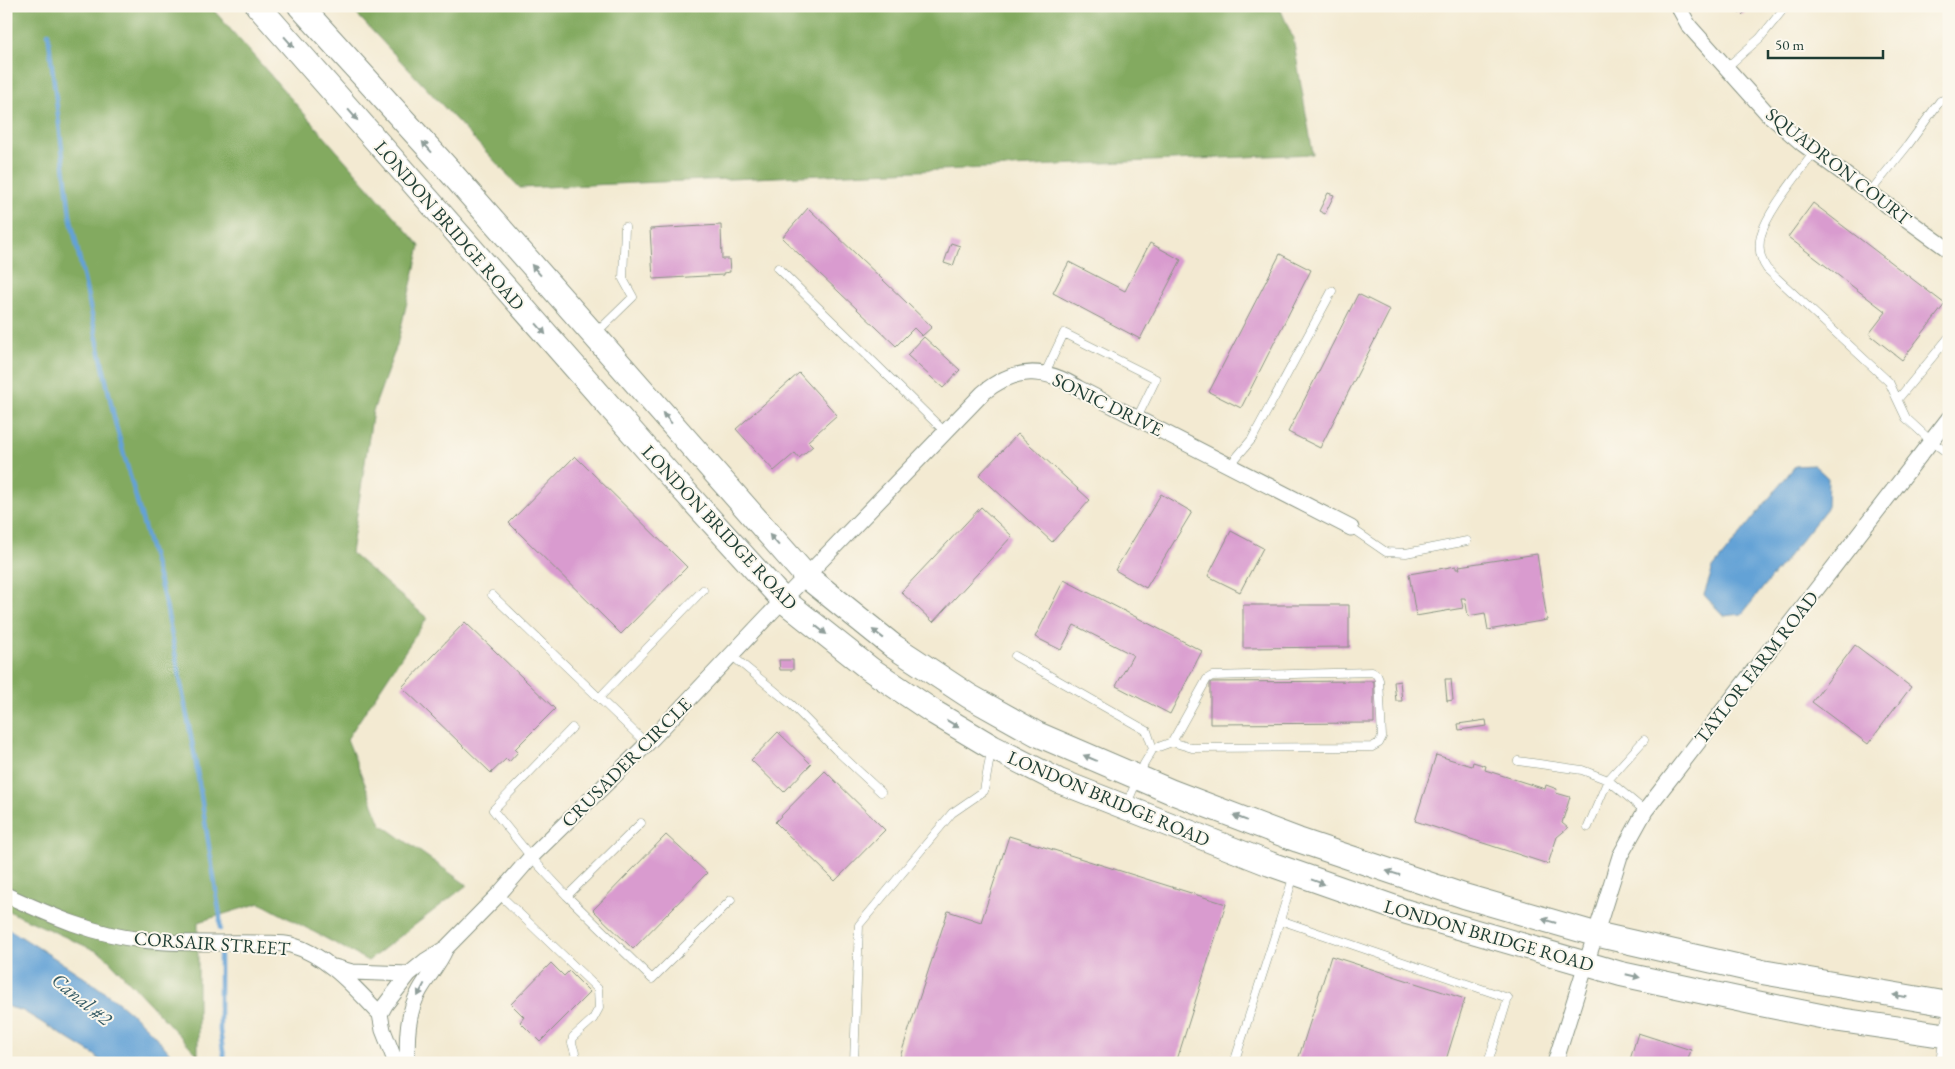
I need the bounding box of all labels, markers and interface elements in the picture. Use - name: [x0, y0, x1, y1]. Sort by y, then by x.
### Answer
- scale bar: [1768, 28, 1882, 60]
- text: 50 m: [1775, 35, 1804, 54]
- one-way arrow: [284, 36, 295, 49]
- street label: SQUADRON COURT: [1761, 102, 1917, 231]
- one-way arrow: [347, 109, 358, 121]
- street label: LONDON BRIDGE ROAD: [369, 135, 530, 315]
- one-way arrow: [421, 142, 433, 154]
- one-way arrow: [530, 264, 542, 276]
- one-way arrow: [535, 323, 546, 335]
- street label: SONIC DRIVE: [1048, 367, 1167, 442]
- one-way arrow: [661, 411, 672, 424]
- street label: LONDON BRIDGE ROAD: [636, 439, 803, 615]
- one-way arrow: [768, 534, 780, 546]
- street label: TAYLOR FARM ROAD: [1689, 586, 1824, 749]
- one-way arrow: [814, 624, 827, 635]
- one-way arrow: [871, 629, 885, 639]
- street label: CRUSADER CIRCLE: [556, 692, 697, 833]
- one-way arrow: [947, 720, 960, 729]
- street label: LONDON BRIDGE ROAD: [1004, 745, 1214, 852]
- one-way arrow: [1083, 753, 1097, 761]
- one-way arrow: [1232, 814, 1247, 822]
- one-way arrow: [1386, 869, 1401, 876]
- one-way arrow: [1311, 878, 1326, 886]
- street label: LONDON BRIDGE ROAD: [1381, 894, 1597, 977]
- one-way arrow: [1541, 917, 1556, 925]
- street label: CORSAIR STREET: [133, 926, 291, 961]
- water label: Canal #2: [46, 967, 119, 1032]
- one-way arrow: [1625, 972, 1640, 980]
- one-way arrow: [417, 982, 425, 997]
- one-way arrow: [1892, 992, 1908, 1000]

